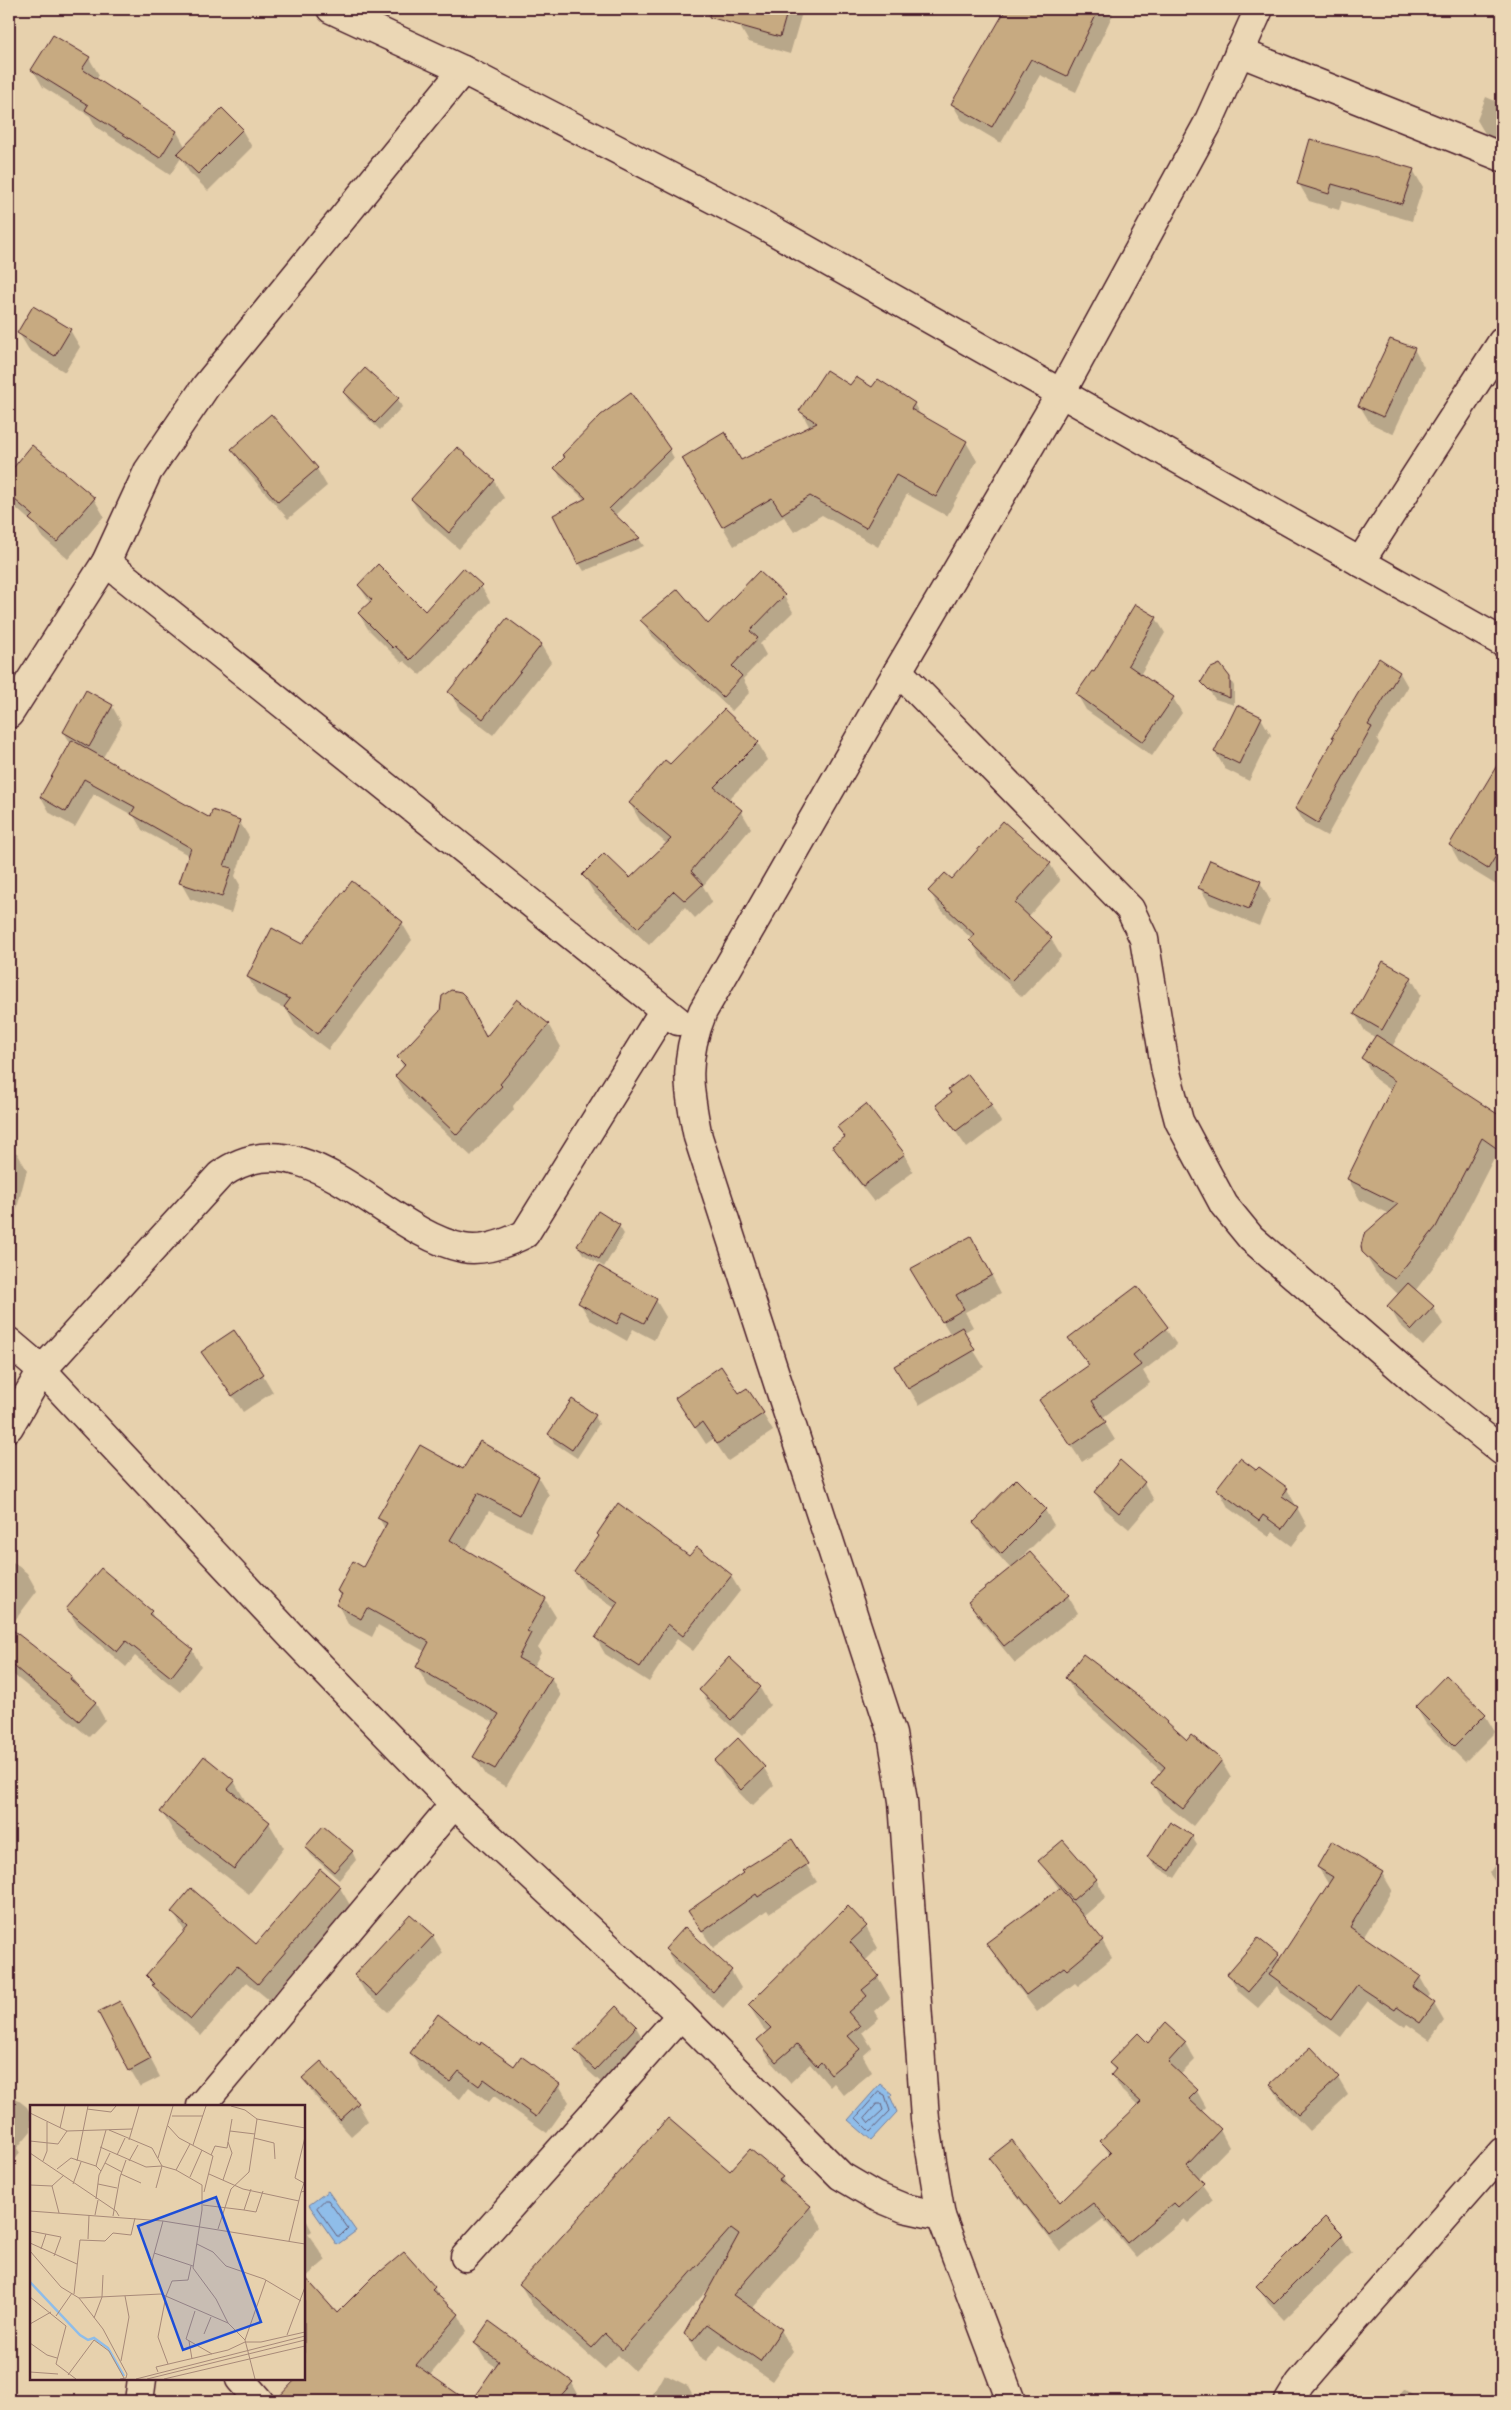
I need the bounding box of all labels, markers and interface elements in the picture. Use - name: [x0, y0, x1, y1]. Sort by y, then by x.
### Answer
- inset map: [30, 2105, 305, 2380]

